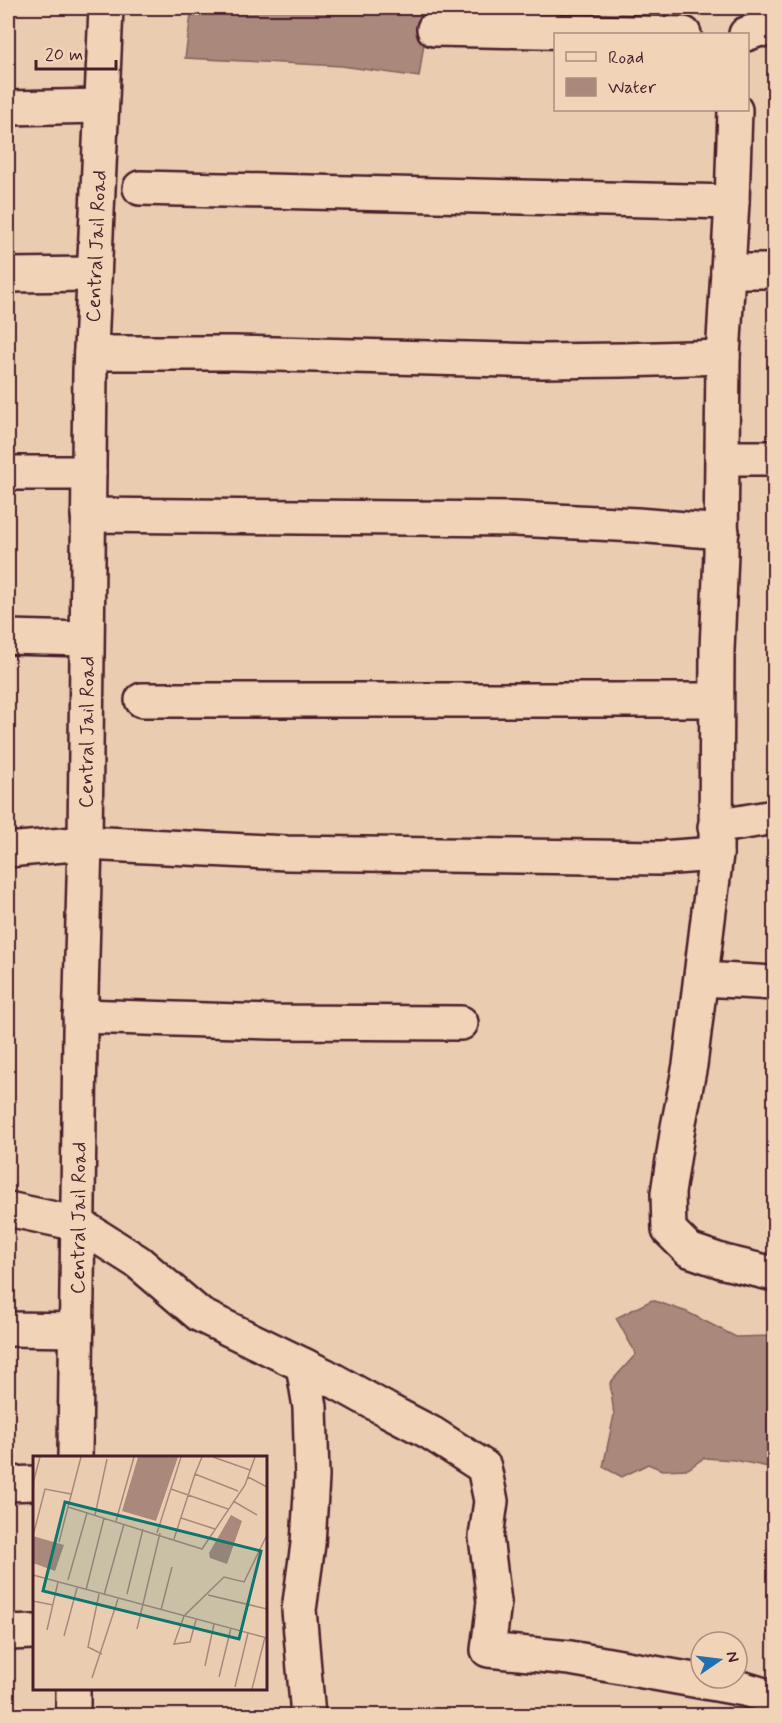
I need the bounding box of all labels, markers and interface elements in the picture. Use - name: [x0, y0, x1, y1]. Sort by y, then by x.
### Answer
- scale bar: [36, 33, 116, 71]
- legend: [554, 33, 749, 111]
- text: 20 m: [45, 43, 83, 67]
- text: Road: [608, 46, 644, 70]
- text: Water: [608, 76, 657, 100]
- street label: Central Jail Road: [80, 170, 114, 323]
- street label: Central Jail Road: [73, 656, 102, 808]
- street label: Central Jail Road: [65, 1142, 94, 1294]
- inset map: [33, 1456, 267, 1690]
- north arrow: [689, 1630, 749, 1690]
- text: N: [721, 1649, 744, 1664]

